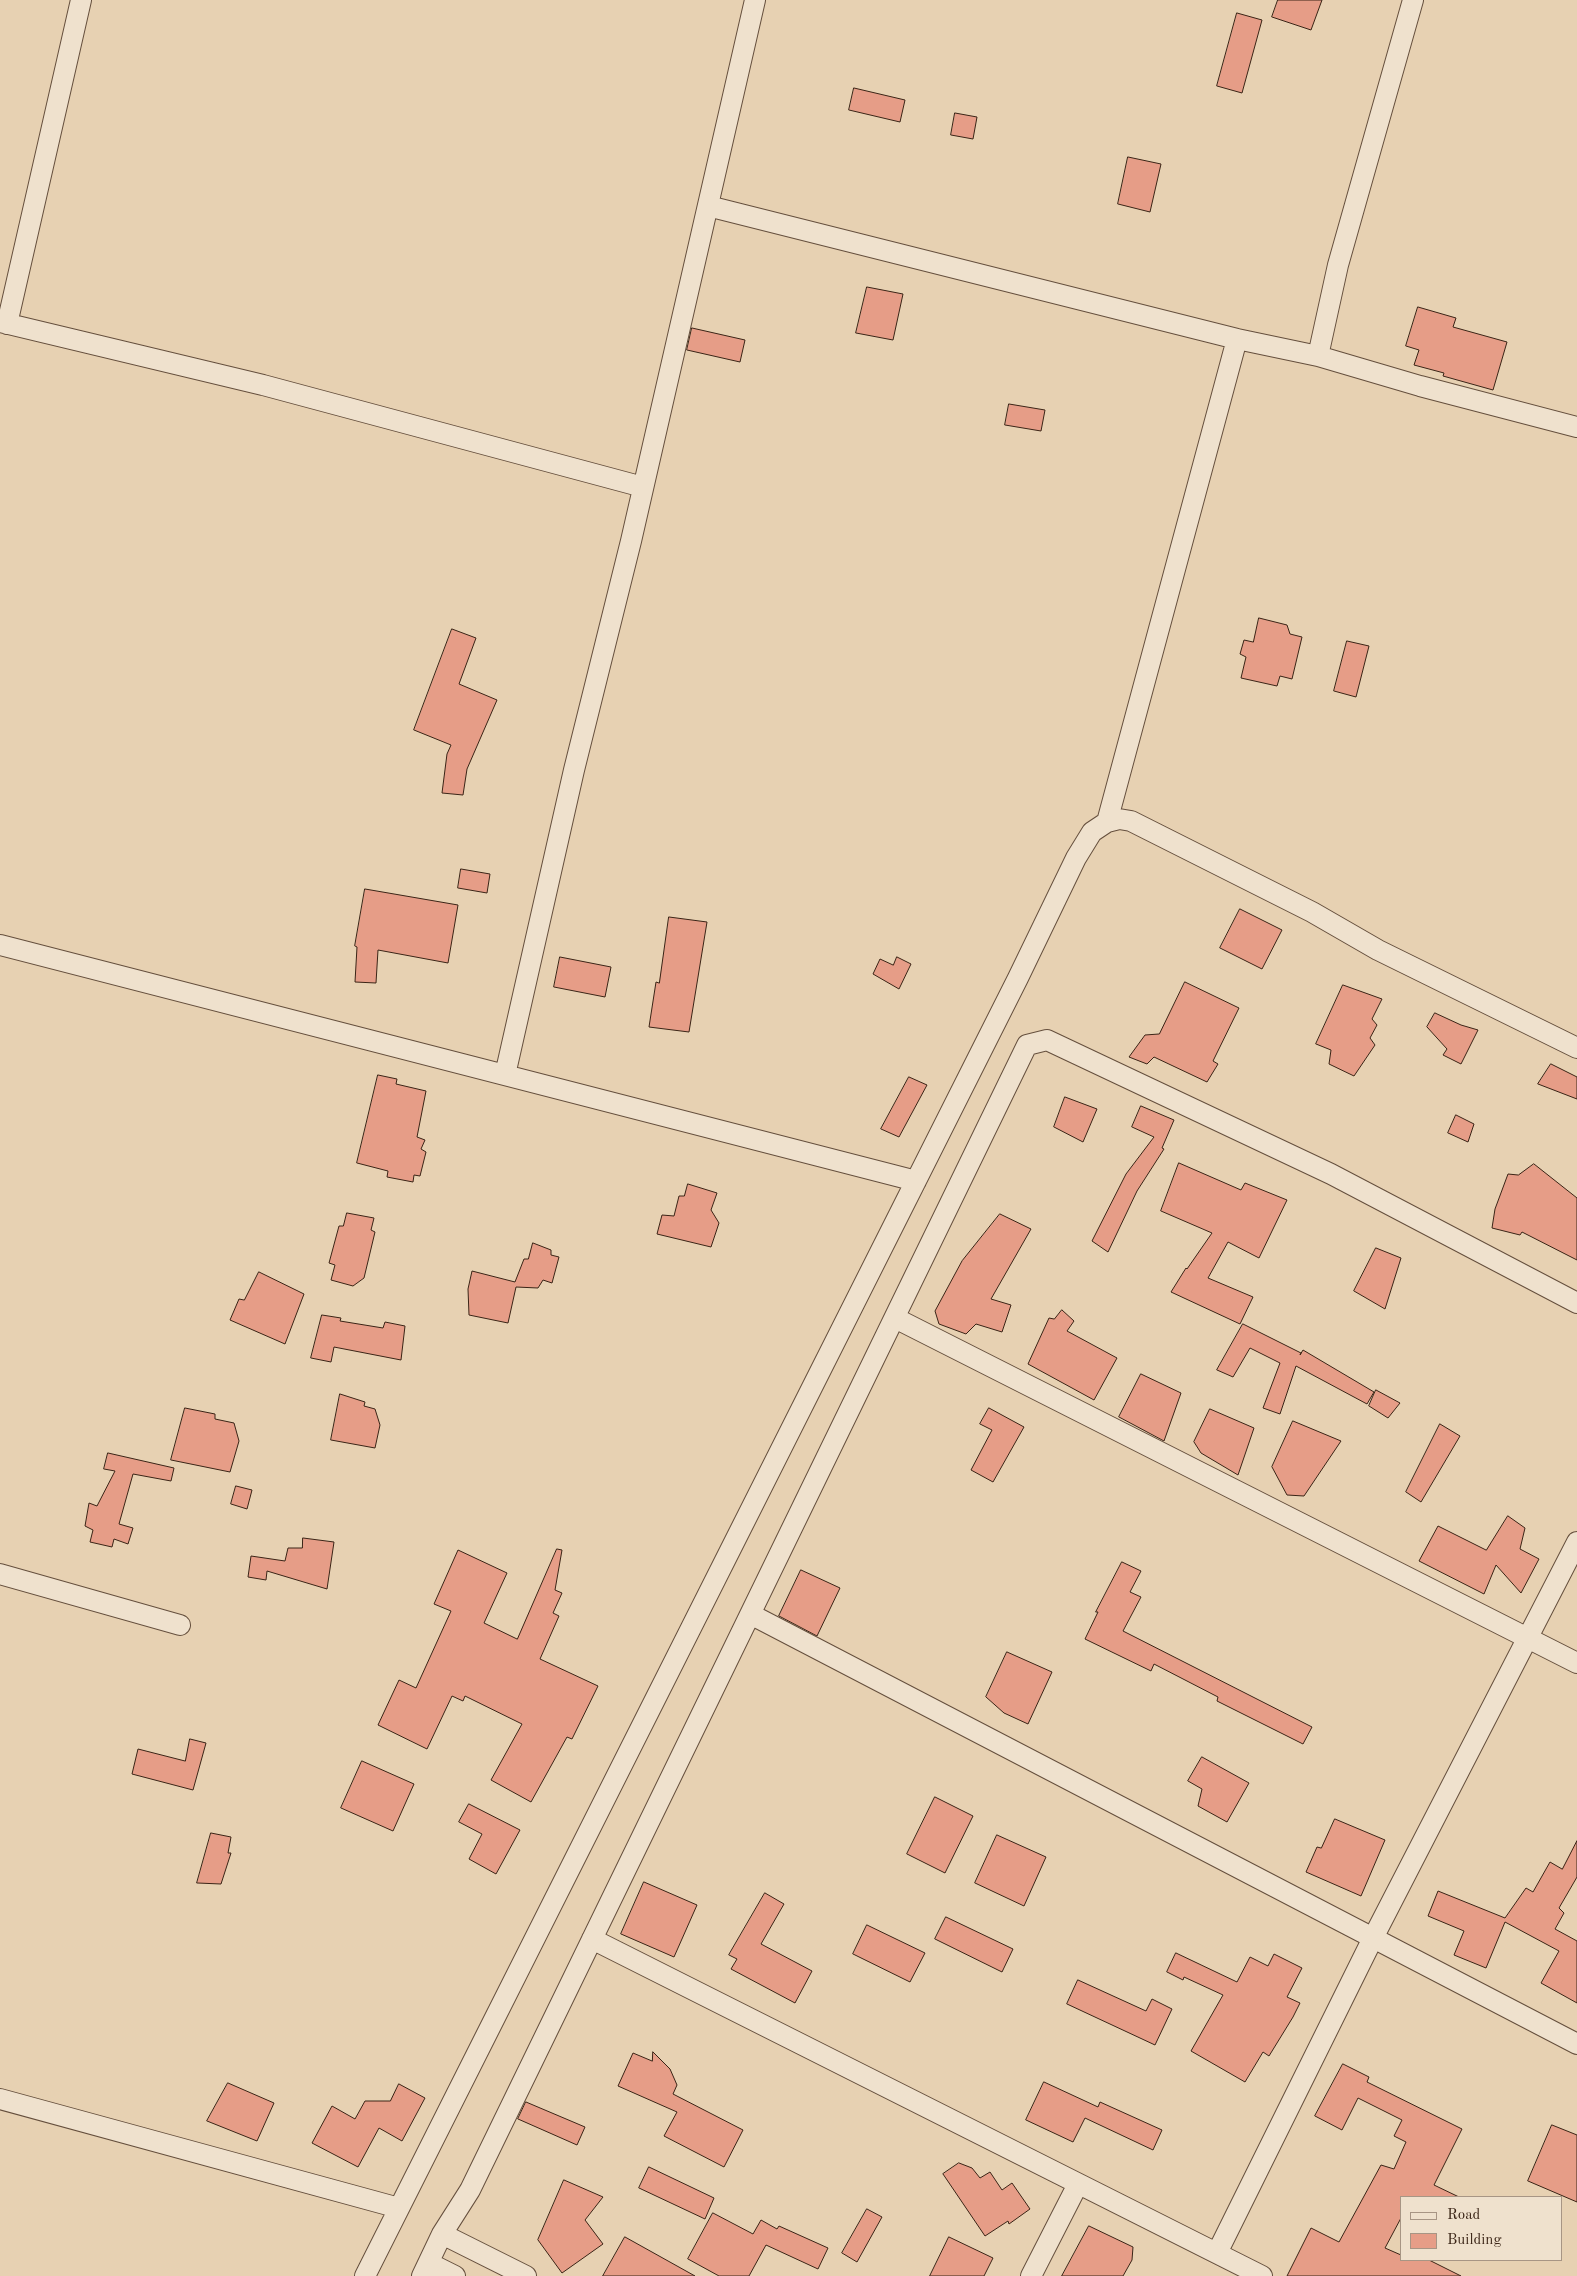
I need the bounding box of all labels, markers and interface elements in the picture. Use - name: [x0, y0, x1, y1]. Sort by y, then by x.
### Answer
- legend: [1400, 2196, 1562, 2261]
- text: Road: [1447, 2208, 1480, 2223]
- text: Building: [1447, 2233, 1502, 2248]

